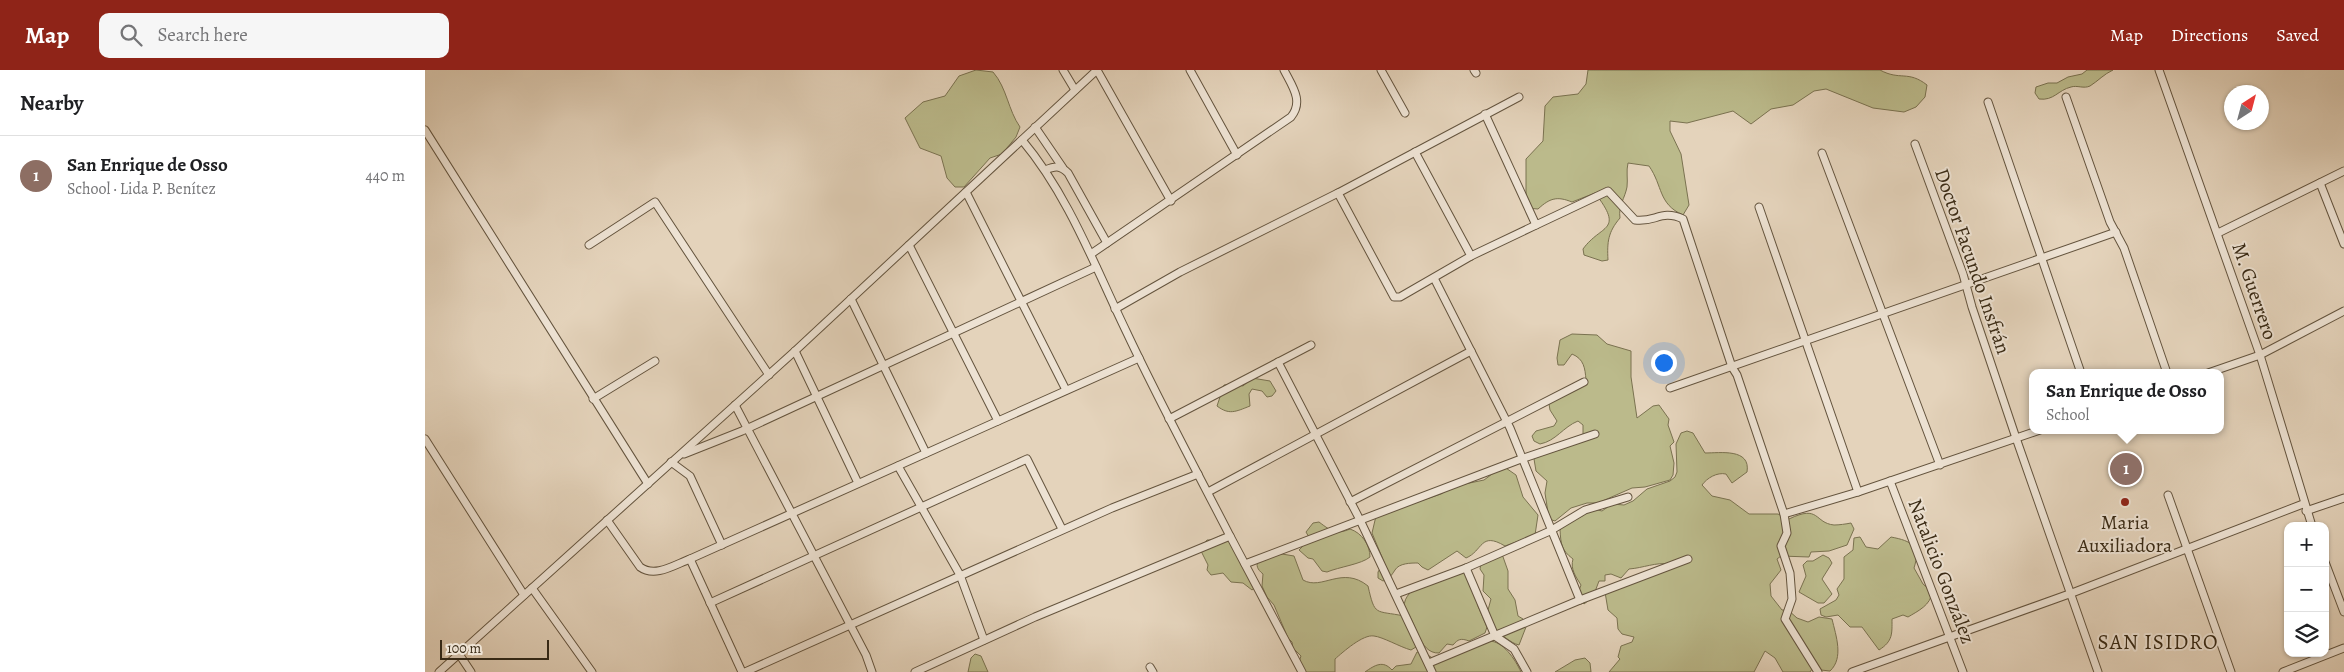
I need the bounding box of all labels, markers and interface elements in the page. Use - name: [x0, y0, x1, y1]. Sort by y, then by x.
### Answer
- search box: [99, 13, 449, 58]
- text: Map: [25, 19, 69, 51]
- icon: search: [117, 21, 145, 49]
- text: Search here: [157, 22, 248, 48]
- text: Map: [2110, 23, 2143, 47]
- text: Directions: [2171, 23, 2248, 47]
- text: Saved: [2276, 23, 2319, 47]
- north arrow: [2224, 85, 2269, 130]
- text: Nearby: [20, 89, 83, 117]
- text: San Enrique de Osso: [67, 152, 228, 178]
- text: 1: [33, 165, 39, 187]
- text: 440 m: [365, 165, 405, 187]
- street label: Doctor Facundo Insfrán: [1928, 165, 2017, 358]
- text: School · Lida P. Benítez: [67, 178, 216, 200]
- street label: M. Guerrero: [2225, 239, 2284, 343]
- your location: [1651, 350, 1677, 376]
- popup: [2029, 369, 2224, 434]
- text: San Enrique de Osso: [2046, 378, 2207, 404]
- text: School: [2046, 404, 2089, 426]
- pin: 1: [2110, 450, 2142, 488]
- street label: Natalicio González: [1901, 495, 1982, 648]
- marker: Maria Auxiliadora: [2119, 496, 2131, 508]
- place label: Maria Auxiliadora: [2077, 509, 2173, 559]
- map controls: [2284, 522, 2329, 657]
- button: +: [2284, 522, 2329, 567]
- button: −: [2284, 567, 2329, 612]
- button: layers: [2284, 612, 2329, 657]
- district label: SAN ISIDRO: [2098, 628, 2218, 656]
- scale bar: [440, 637, 549, 660]
- text: 100 m: [447, 639, 481, 658]

